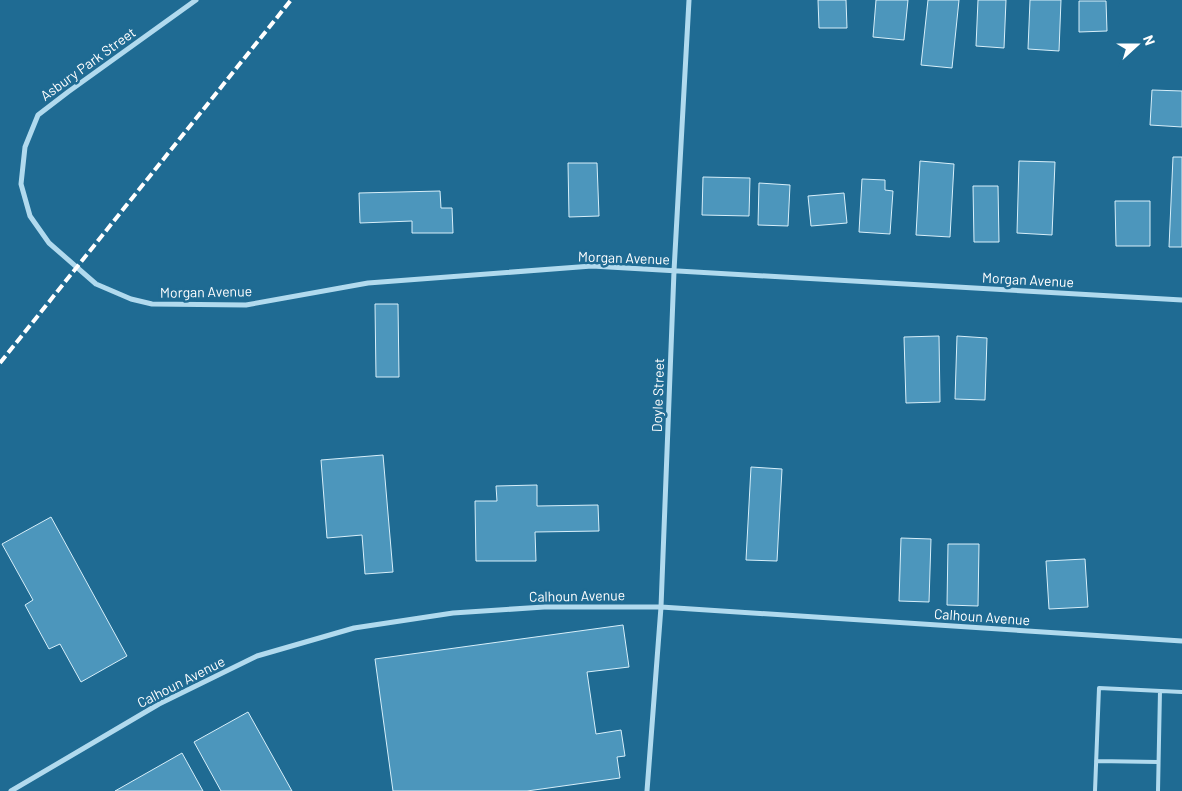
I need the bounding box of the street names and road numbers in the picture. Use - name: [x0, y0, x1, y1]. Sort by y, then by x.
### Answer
- street label: Asbury Park Street: [37, 23, 139, 104]
- street label: Morgan Avenue: [578, 247, 670, 268]
- street label: Morgan Avenue: [982, 269, 1074, 290]
- street label: Morgan Avenue: [160, 282, 252, 301]
- street label: Doyle Street: [648, 358, 667, 432]
- street label: Calhoun Avenue: [529, 586, 625, 605]
- street label: Calhoun Avenue: [933, 605, 1031, 628]
- street label: Calhoun Avenue: [134, 652, 227, 711]

